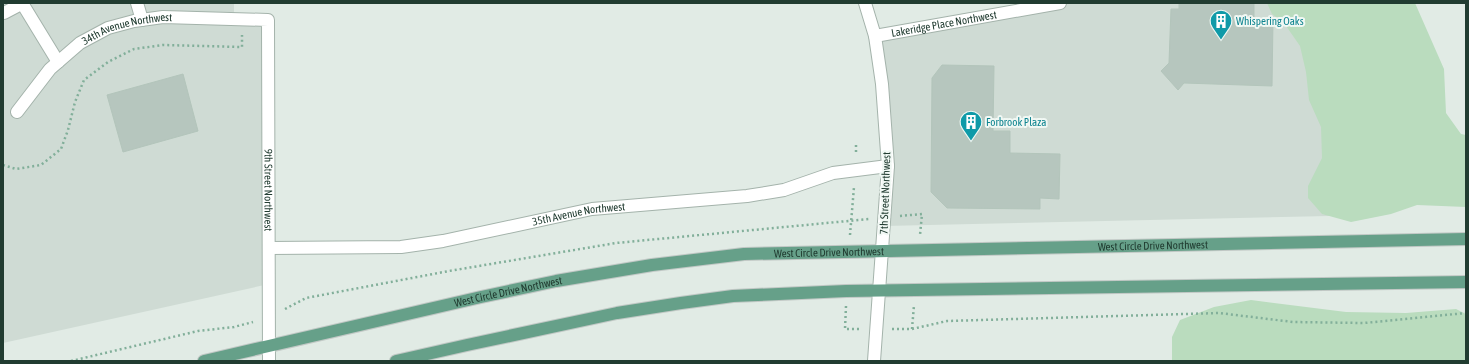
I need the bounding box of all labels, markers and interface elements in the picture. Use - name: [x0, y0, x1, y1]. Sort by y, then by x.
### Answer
- street label: Lakeridge Place Northwest: [890, 8, 998, 39]
- building icon: Whispering Oaks: [1208, 8, 1234, 41]
- street label: 34th Avenue Northwest: [80, 11, 172, 47]
- place label: Whispering Oaks: [1236, 15, 1304, 27]
- building icon: Forbrook Plaza: [958, 109, 984, 142]
- place label: Forbrook Plaza: [986, 116, 1046, 128]
- street label: 9th Street Northwest: [262, 149, 275, 231]
- street label: 7th Street Northwest: [878, 152, 892, 234]
- street label: 35th Avenue Northwest: [531, 200, 626, 228]
- street label: West Circle Drive Northwest: [1098, 238, 1208, 253]
- street label: West Circle Drive Northwest: [774, 245, 884, 259]
- street label: West Circle Drive Northwest: [453, 274, 563, 309]

